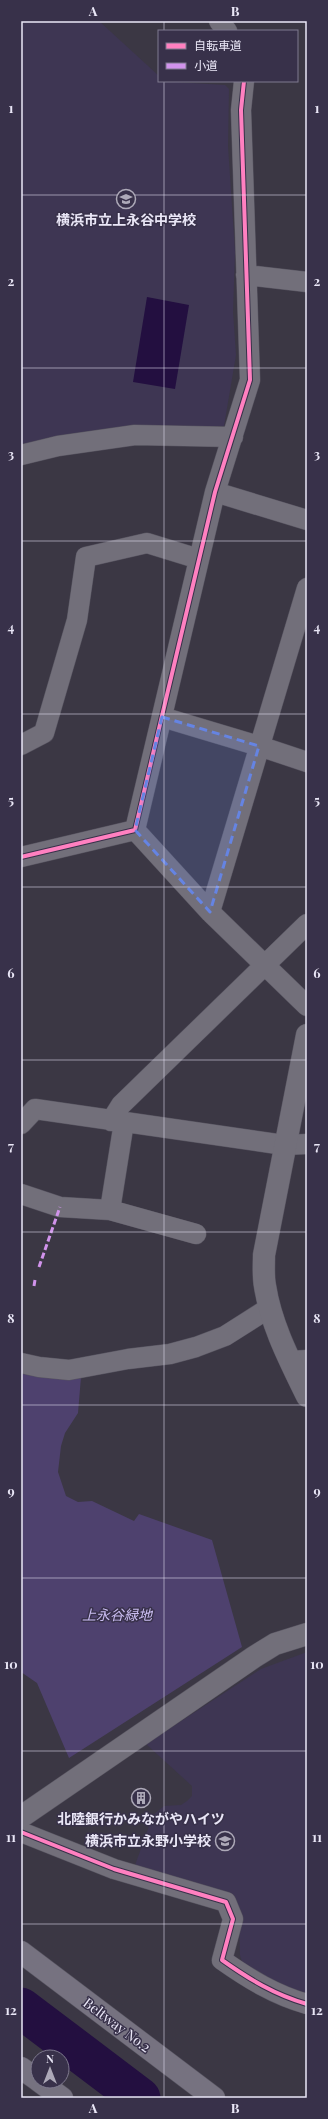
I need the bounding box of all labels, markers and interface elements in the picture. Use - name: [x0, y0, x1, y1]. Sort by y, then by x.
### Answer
- text: A: [88, 2, 98, 19]
- text: B: [231, 2, 240, 19]
- legend: [158, 30, 298, 82]
- text: 自転車道: [194, 37, 242, 53]
- text: 小道: [194, 57, 218, 73]
- text: 1: [9, 99, 14, 116]
- text: 1: [315, 99, 320, 116]
- school or university icon: 横浜市立上永谷中学校: [115, 188, 137, 210]
- place label: 横浜市立上永谷中学校: [56, 210, 196, 229]
- text: 2: [8, 272, 15, 289]
- text: 2: [314, 272, 321, 289]
- text: 3: [8, 445, 14, 462]
- text: 3: [314, 445, 320, 462]
- text: 4: [8, 618, 15, 635]
- text: 4: [314, 618, 321, 635]
- text: 5: [8, 791, 14, 808]
- text: 5: [314, 791, 320, 808]
- text: 6: [7, 964, 15, 981]
- text: 6: [313, 964, 321, 981]
- text: 7: [8, 1137, 14, 1154]
- text: 7: [314, 1137, 320, 1154]
- text: 8: [7, 1309, 15, 1326]
- text: 8: [313, 1309, 321, 1326]
- text: 9: [7, 1482, 15, 1499]
- text: 9: [313, 1482, 321, 1499]
- park label: 上永谷緑地: [82, 1605, 154, 1624]
- text: 10: [4, 1655, 18, 1672]
- text: 10: [310, 1655, 324, 1672]
- building icon: 北陸銀行かみながやハイツ: [130, 1787, 152, 1809]
- place label: 北陸銀行かみながやハイツ: [57, 1809, 225, 1828]
- text: 11: [6, 1828, 16, 1845]
- text: 11: [312, 1828, 322, 1845]
- school or university icon: 横浜市立永野小学校: [214, 1830, 236, 1852]
- place label: 横浜市立永野小学校: [85, 1831, 211, 1850]
- street label: Beltway No.2: [80, 1993, 155, 2056]
- text: 12: [5, 2001, 17, 2018]
- text: 12: [311, 2001, 323, 2018]
- north arrow: [30, 2049, 70, 2089]
- text: N: [46, 2051, 54, 2066]
- text: A: [88, 2099, 98, 2116]
- text: B: [231, 2099, 240, 2116]

